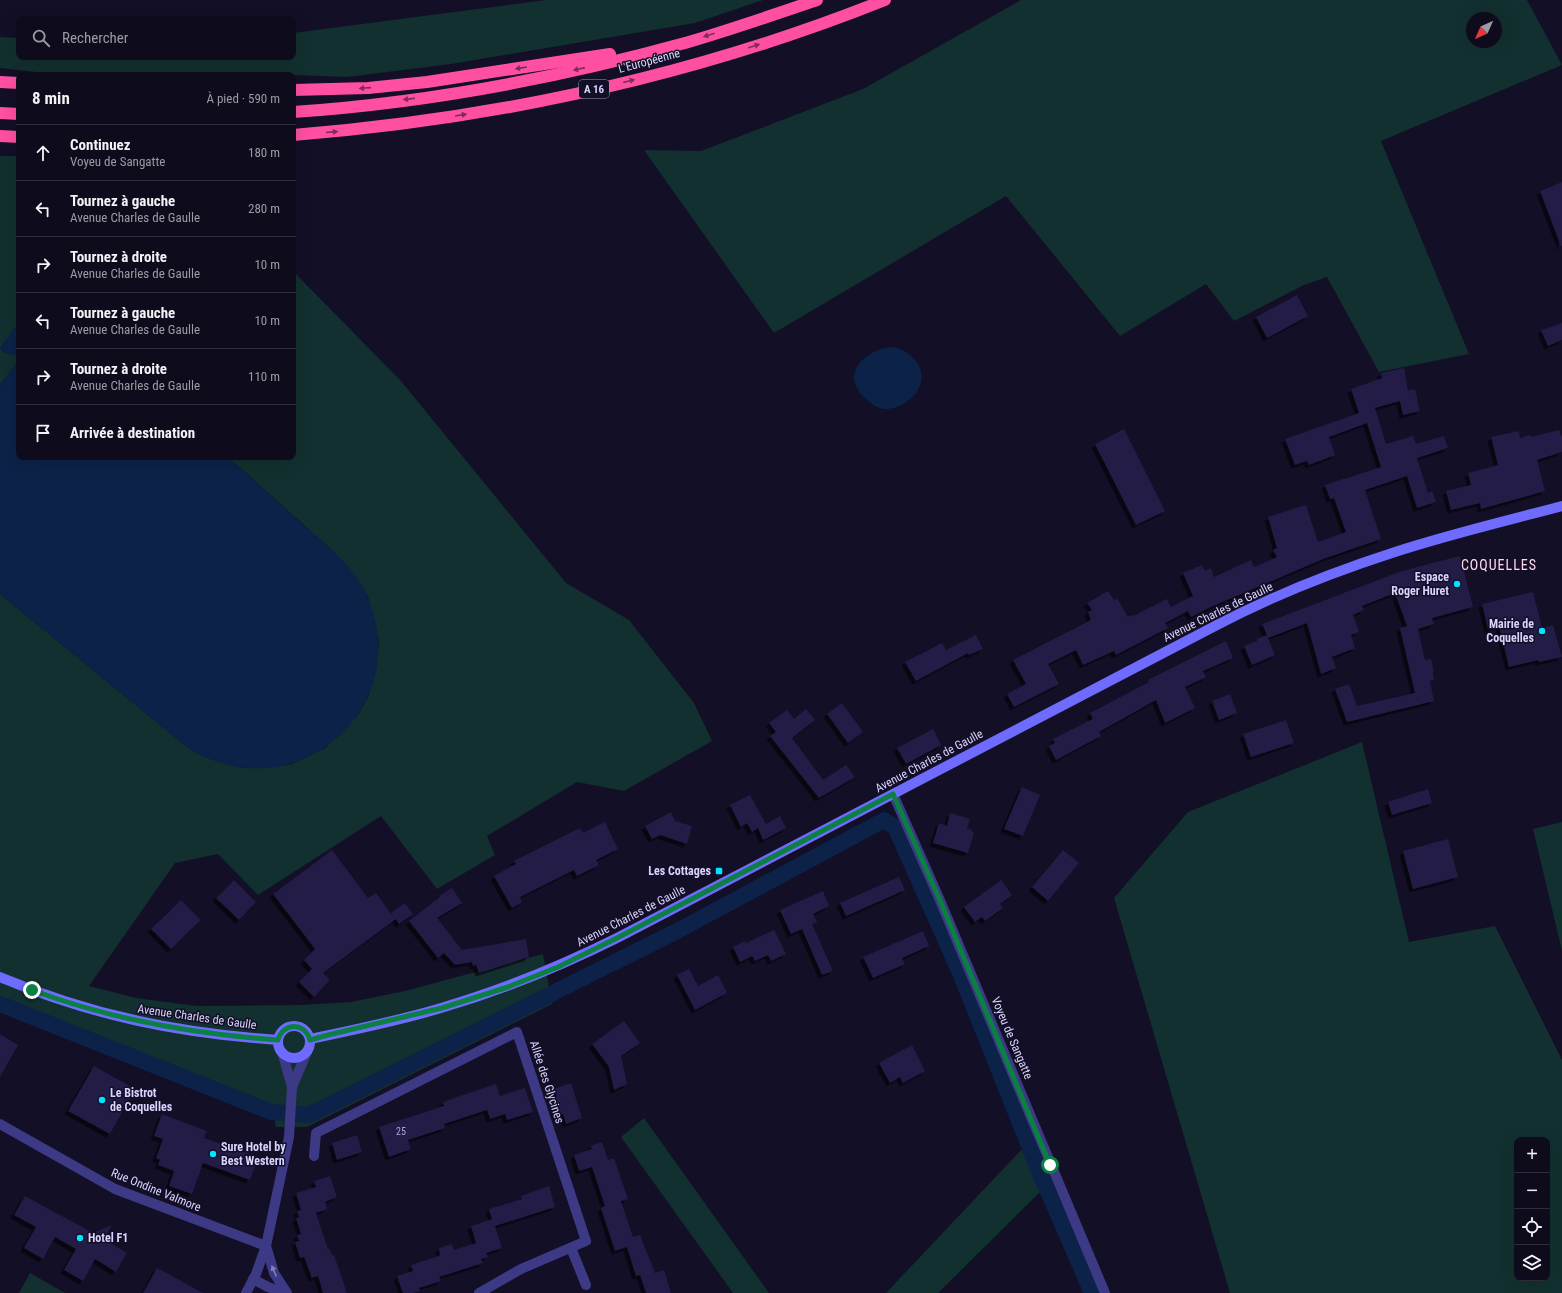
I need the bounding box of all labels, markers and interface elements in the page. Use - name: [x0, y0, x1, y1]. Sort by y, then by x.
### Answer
- north arrow: [1466, 12, 1502, 48]
- search box: [16, 16, 296, 60]
- icon: search: [30, 27, 52, 49]
- text: Rechercher: [62, 29, 128, 47]
- one-way arrow: [703, 32, 715, 38]
- one-way arrow: [749, 43, 761, 49]
- street label: L'Européenne: [617, 46, 682, 76]
- one-way arrow: [515, 65, 527, 71]
- one-way arrow: [572, 66, 584, 72]
- one-way arrow: [623, 77, 635, 83]
- road number: A 16: [579, 80, 609, 98]
- one-way arrow: [359, 84, 371, 91]
- text: 8 min: [32, 88, 70, 108]
- text: À pied · 590 m: [206, 91, 280, 106]
- one-way arrow: [403, 96, 415, 102]
- one-way arrow: [455, 112, 467, 118]
- one-way arrow: [326, 128, 338, 135]
- text: Continuez: [70, 136, 131, 154]
- icon: ahead: [32, 142, 54, 164]
- text: 180 m: [248, 145, 280, 160]
- text: Voyeu de Sangatte: [70, 154, 165, 169]
- text: Tournez à gauche: [70, 192, 175, 210]
- icon: left: [32, 198, 54, 220]
- text: 280 m: [248, 201, 280, 216]
- text: Avenue Charles de Gaulle: [70, 210, 200, 225]
- text: Tournez à droite: [70, 248, 167, 266]
- icon: right: [32, 254, 54, 276]
- text: 10 m: [254, 257, 280, 272]
- text: Avenue Charles de Gaulle: [70, 266, 200, 281]
- text: Tournez à gauche: [70, 304, 175, 322]
- icon: left: [32, 310, 54, 332]
- text: 10 m: [254, 313, 280, 328]
- text: Avenue Charles de Gaulle: [70, 322, 200, 337]
- text: Tournez à droite: [70, 360, 167, 378]
- icon: right: [32, 366, 54, 388]
- text: 110 m: [248, 369, 280, 384]
- text: Avenue Charles de Gaulle: [70, 378, 200, 393]
- icon: arrive: [32, 422, 54, 444]
- text: Arrivée à destination: [70, 424, 195, 442]
- district label: COQUELLES: [1461, 557, 1537, 573]
- place label: Espace Roger Huret: [1391, 570, 1449, 598]
- street label: Avenue Charles de Gaulle: [1161, 579, 1275, 645]
- marker: Espace Roger Huret: [1452, 579, 1462, 589]
- place label: Mairie de Coquelles: [1486, 617, 1535, 645]
- marker: Mairie de Coquelles: [1537, 626, 1547, 636]
- street label: Avenue Charles de Gaulle: [873, 726, 986, 795]
- place label: Les Cottages: [648, 864, 712, 878]
- marker: Les Cottages: [714, 866, 724, 876]
- street label: Avenue Charles de Gaulle: [574, 882, 688, 949]
- route end: [23, 981, 41, 999]
- street label: Voyeu de Sangatte: [988, 995, 1036, 1082]
- street label: Avenue Charles de Gaulle: [137, 1002, 258, 1032]
- street label: Allée des Glycines: [527, 1039, 567, 1125]
- place label: Le Bistrot de Coquelles: [110, 1086, 173, 1114]
- marker: Le Bistrot de Coquelles: [97, 1095, 107, 1105]
- house number: 25: [396, 1126, 406, 1137]
- map controls: [1514, 1137, 1550, 1281]
- button: +: [1514, 1137, 1550, 1173]
- place label: Sure Hotel by Best Western: [221, 1140, 286, 1168]
- marker: Sure Hotel by Best Western: [208, 1149, 218, 1159]
- route start: [1041, 1156, 1059, 1174]
- street label: Rue Ondine Valmore: [109, 1166, 203, 1215]
- button: −: [1514, 1173, 1550, 1209]
- button: locate: [1514, 1209, 1550, 1245]
- place label: Hotel F1: [88, 1231, 128, 1245]
- marker: Hotel F1: [75, 1233, 85, 1243]
- button: layers: [1514, 1245, 1550, 1281]
- one-way arrow: [270, 1264, 276, 1276]

